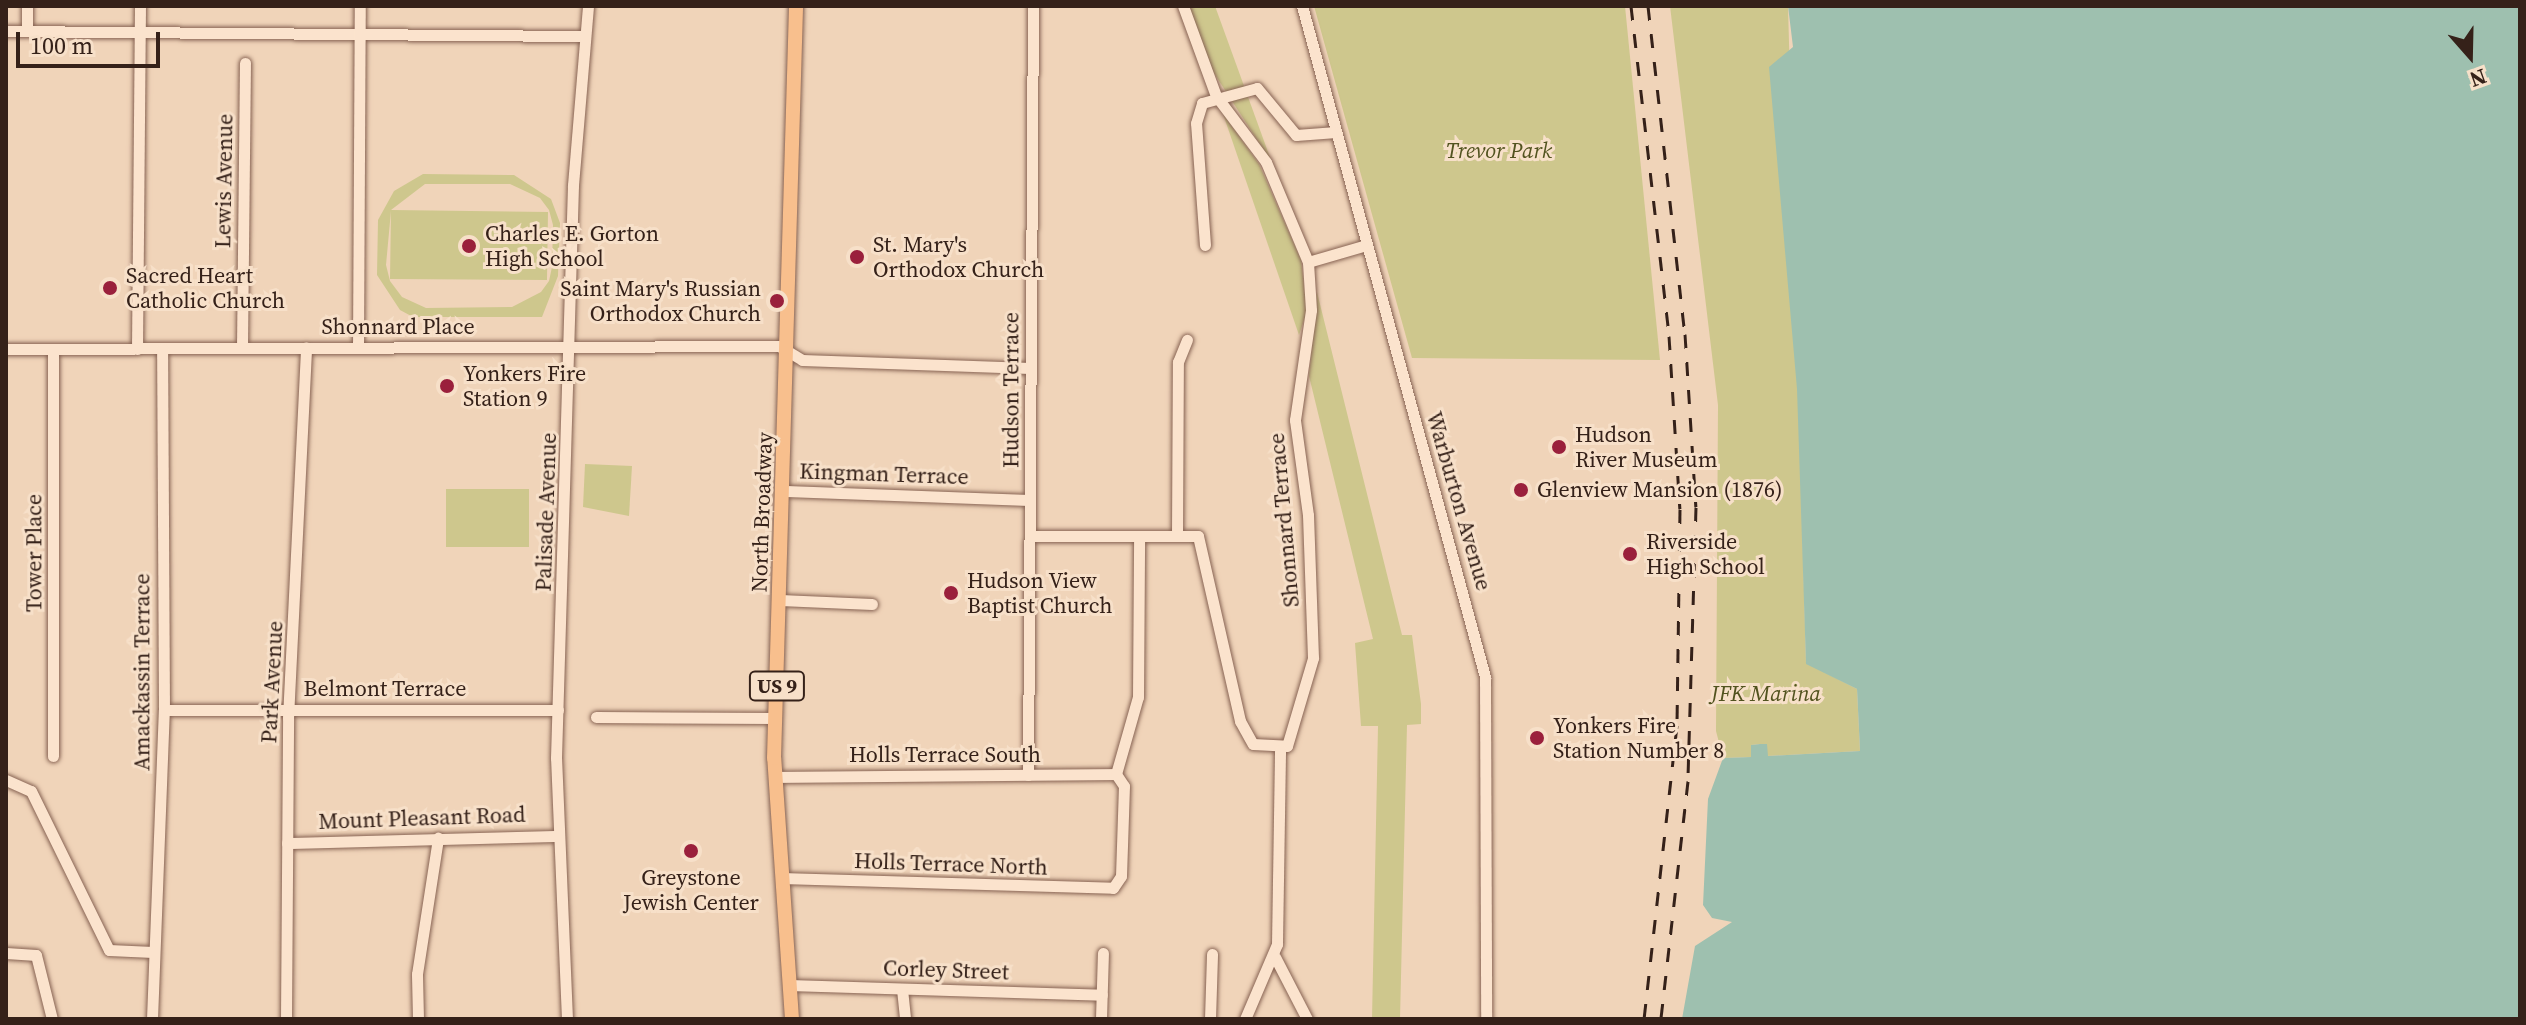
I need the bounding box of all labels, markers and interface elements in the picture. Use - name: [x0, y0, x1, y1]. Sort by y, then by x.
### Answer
- scale bar: [20, 16, 164, 66]
- north arrow: [2430, 16, 2510, 96]
- text: 100 m: [30, 29, 93, 62]
- text: N: [2466, 62, 2491, 95]
- street label: Lewis Avenue: [210, 114, 238, 248]
- park label: Trevor Park: [1446, 138, 1552, 164]
- place label: Charles E. Gorton High School: [485, 220, 659, 272]
- place label: St. Mary's Orthodox Church: [873, 231, 1044, 282]
- marker: Charles E. Gorton High School: [460, 237, 478, 255]
- marker: St. Mary's Orthodox Church: [848, 248, 866, 266]
- place label: Sacred Heart Catholic Church: [126, 262, 285, 314]
- place label: Saint Mary's Russian Orthodox Church: [560, 275, 761, 326]
- marker: Sacred Heart Catholic Church: [101, 279, 119, 297]
- marker: Saint Mary's Russian Orthodox Church: [768, 292, 786, 310]
- street label: Hudson Terrace: [998, 312, 1024, 468]
- street label: Shonnard Place: [321, 314, 475, 340]
- place label: Yonkers Fire Station 9: [463, 360, 586, 412]
- marker: Yonkers Fire Station 9: [438, 377, 456, 395]
- street label: Warburton Avenue: [1421, 409, 1497, 593]
- place label: Hudson River Museum: [1575, 421, 1717, 472]
- street label: North Broadway: [746, 431, 778, 593]
- street label: Palisade Avenue: [530, 432, 562, 592]
- street label: Shonnard Terrace: [1263, 432, 1305, 608]
- marker: Hudson River Museum: [1550, 438, 1568, 456]
- street label: Kingman Terrace: [799, 458, 969, 490]
- place label: Glenview Mansion (1876): [1537, 477, 1782, 503]
- marker: Glenview Mansion (1876): [1512, 481, 1530, 499]
- street label: Tower Place: [21, 494, 47, 612]
- place label: Riverside High School: [1646, 528, 1765, 580]
- marker: Riverside High School: [1621, 545, 1639, 563]
- place label: Hudson View Baptist Church: [967, 567, 1112, 618]
- street label: Amackassin Terrace: [129, 573, 155, 771]
- marker: Hudson View Baptist Church: [942, 584, 960, 602]
- street label: Park Avenue: [256, 620, 288, 744]
- road number: US 9: [747, 670, 807, 702]
- street label: Belmont Terrace: [303, 676, 467, 702]
- park label: JFK Marina: [1711, 681, 1821, 707]
- place label: Yonkers Fire Station Number 8: [1553, 712, 1724, 764]
- marker: Yonkers Fire Station Number 8: [1528, 729, 1546, 747]
- street label: Holls Terrace South: [849, 742, 1041, 768]
- street label: Mount Pleasant Road: [318, 801, 526, 835]
- marker: Greystone Jewish Center: [682, 842, 700, 860]
- street label: Holls Terrace North: [853, 847, 1049, 881]
- place label: Greystone Jewish Center: [623, 864, 759, 916]
- street label: Corley Street: [883, 955, 1009, 985]

